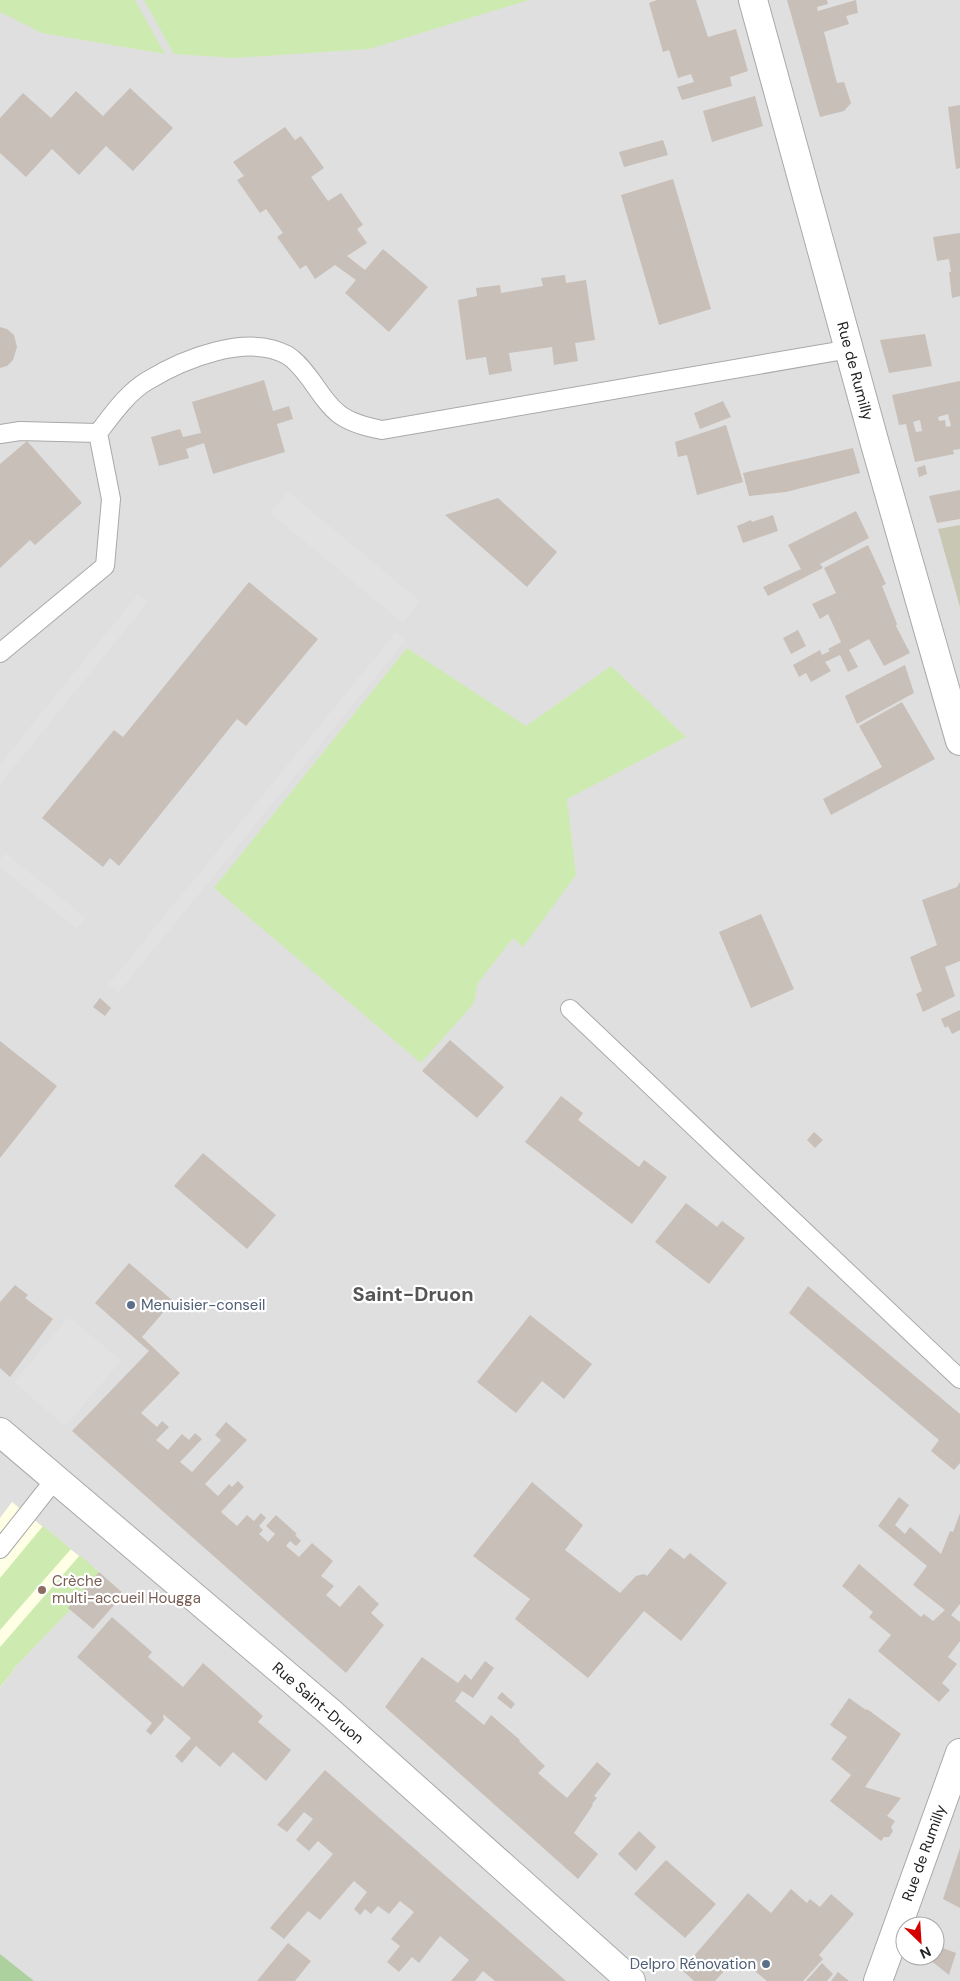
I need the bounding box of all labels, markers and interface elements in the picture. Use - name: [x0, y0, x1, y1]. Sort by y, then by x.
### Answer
- street label: Rue de Rumilly: [832, 319, 878, 423]
- district label: Saint-Druon: [353, 1281, 473, 1307]
- place label: Menuisier-conseil: [141, 1295, 265, 1315]
- marker: Menuisier-conseil: [125, 1299, 137, 1311]
- place label: Crèche multi-accueil Hougga: [52, 1571, 201, 1608]
- marker: Crèche multi-accueil Hougga: [36, 1584, 48, 1596]
- street label: Rue Saint-Druon: [268, 1658, 368, 1748]
- street label: Rue de Rumilly: [897, 1801, 951, 1904]
- north arrow: [895, 1916, 945, 1966]
- text: N: [917, 1942, 934, 1963]
- place label: Delpro Rénovation: [630, 1954, 756, 1974]
- marker: Delpro Rénovation: [760, 1958, 772, 1970]

